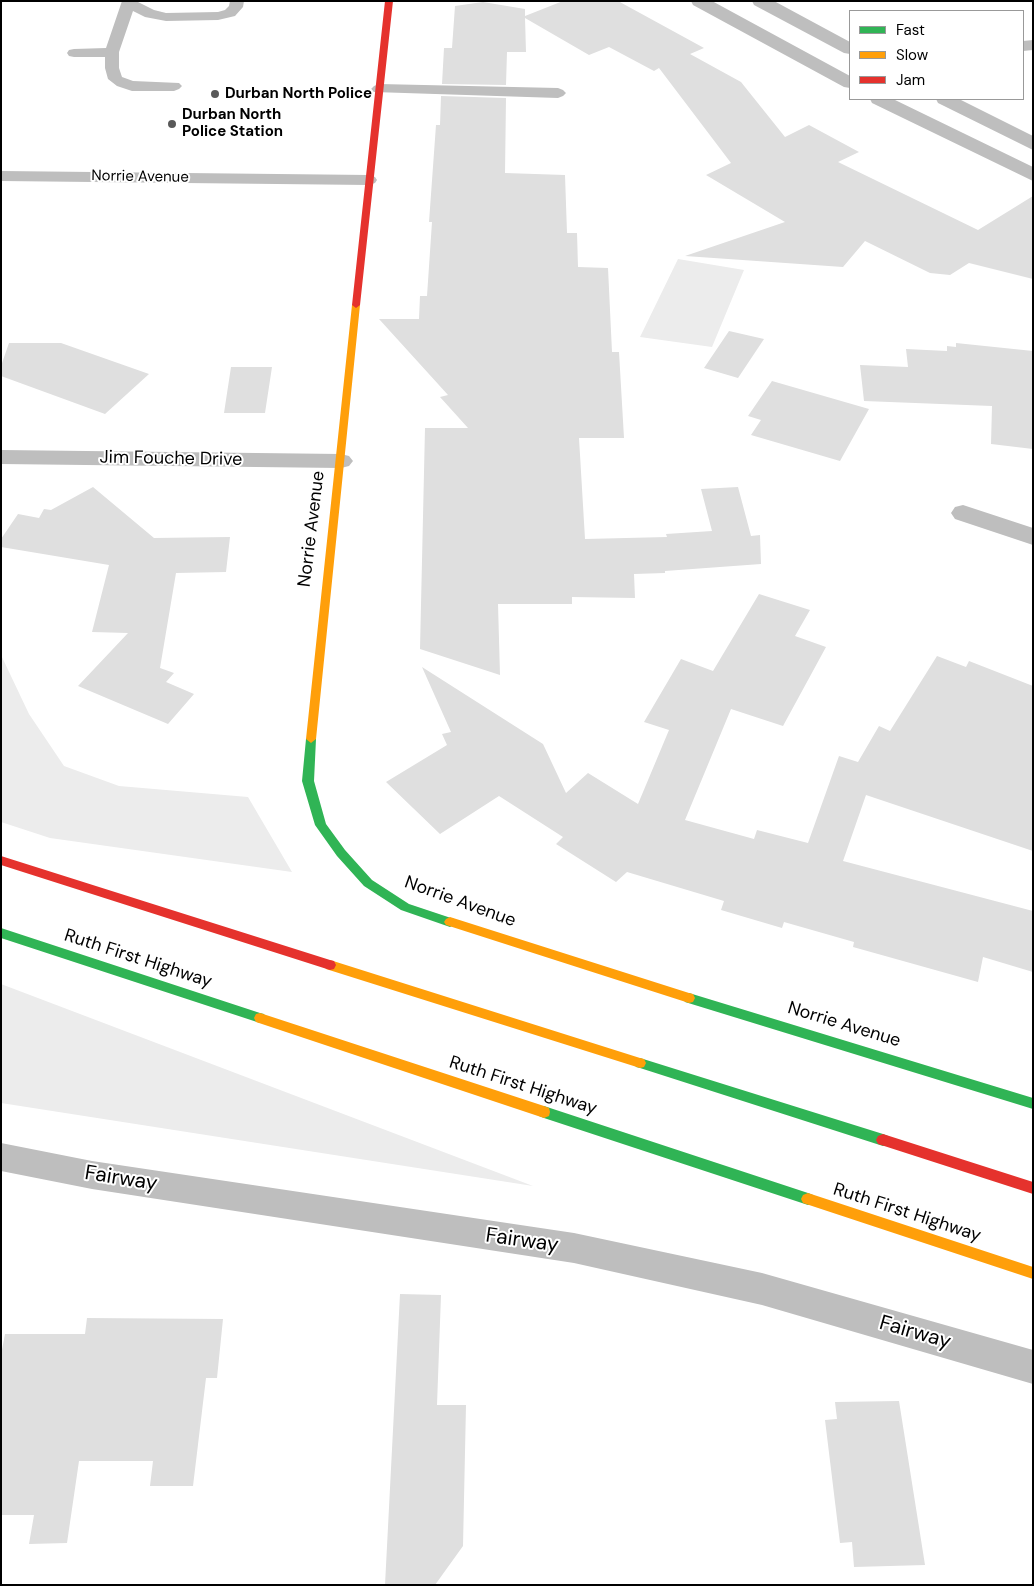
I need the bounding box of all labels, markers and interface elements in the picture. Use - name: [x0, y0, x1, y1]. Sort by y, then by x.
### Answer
- legend: [849, 10, 1024, 100]
- text: Fast: [896, 20, 925, 40]
- text: Slow: [896, 45, 928, 65]
- text: Jam: [896, 70, 925, 90]
- place label: Durban North Police: [225, 85, 372, 103]
- marker: Durban North Police: [209, 88, 221, 100]
- place label: Durban North Police Station: [182, 106, 283, 141]
- marker: Durban North Police Station: [166, 118, 178, 130]
- street label: Norrie Avenue: [91, 167, 189, 187]
- street label: Jim Fouche Drive: [99, 447, 243, 471]
- street label: Norrie Avenue: [294, 470, 330, 588]
- street label: Norrie Avenue: [401, 872, 519, 932]
- street label: Ruth First Highway: [61, 925, 215, 993]
- street label: Norrie Avenue: [785, 998, 903, 1052]
- street label: Ruth First Highway: [446, 1052, 600, 1120]
- street label: Fairway: [83, 1161, 159, 1197]
- street label: Ruth First Highway: [830, 1179, 984, 1247]
- street label: Fairway: [484, 1223, 560, 1259]
- street label: Fairway: [876, 1311, 954, 1355]

